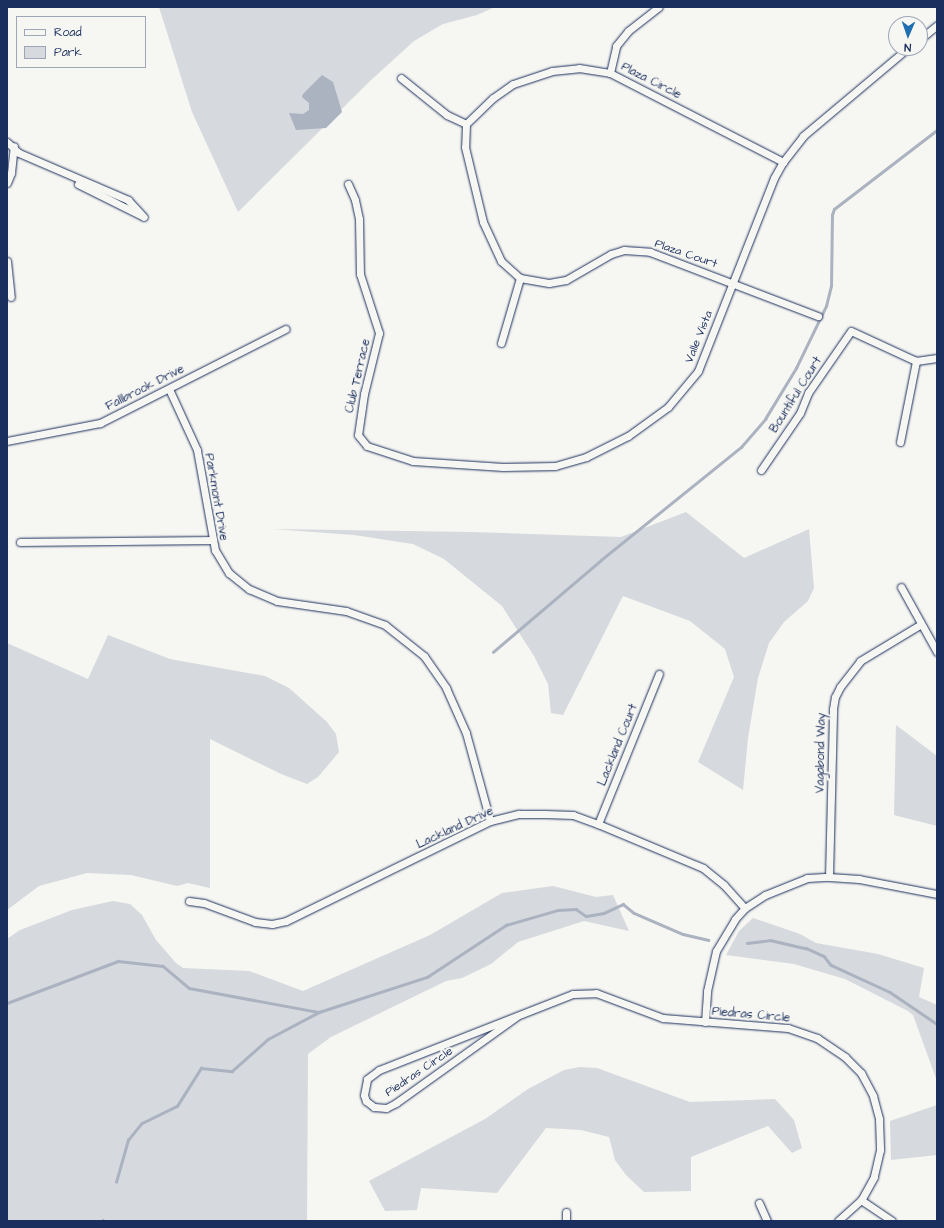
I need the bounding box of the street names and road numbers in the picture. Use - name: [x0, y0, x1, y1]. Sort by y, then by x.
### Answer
- street label: Plaza Circle: [619, 60, 683, 102]
- street label: Plaza Court: [653, 237, 719, 271]
- street label: Valle Vista: [682, 309, 716, 365]
- street label: Club Terrace: [343, 338, 373, 414]
- street label: Bountiful Court: [767, 354, 825, 436]
- street label: Fallbrook Drive: [103, 362, 187, 414]
- street label: Parkmont Drive: [201, 452, 231, 542]
- street label: Lackland Court: [595, 702, 641, 788]
- street label: Vagabond Way: [813, 713, 829, 793]
- street label: Lackland Drive: [414, 804, 496, 852]
- street label: Piedras Circle: [711, 1004, 791, 1026]
- street label: Piedras Circle: [382, 1044, 456, 1100]

